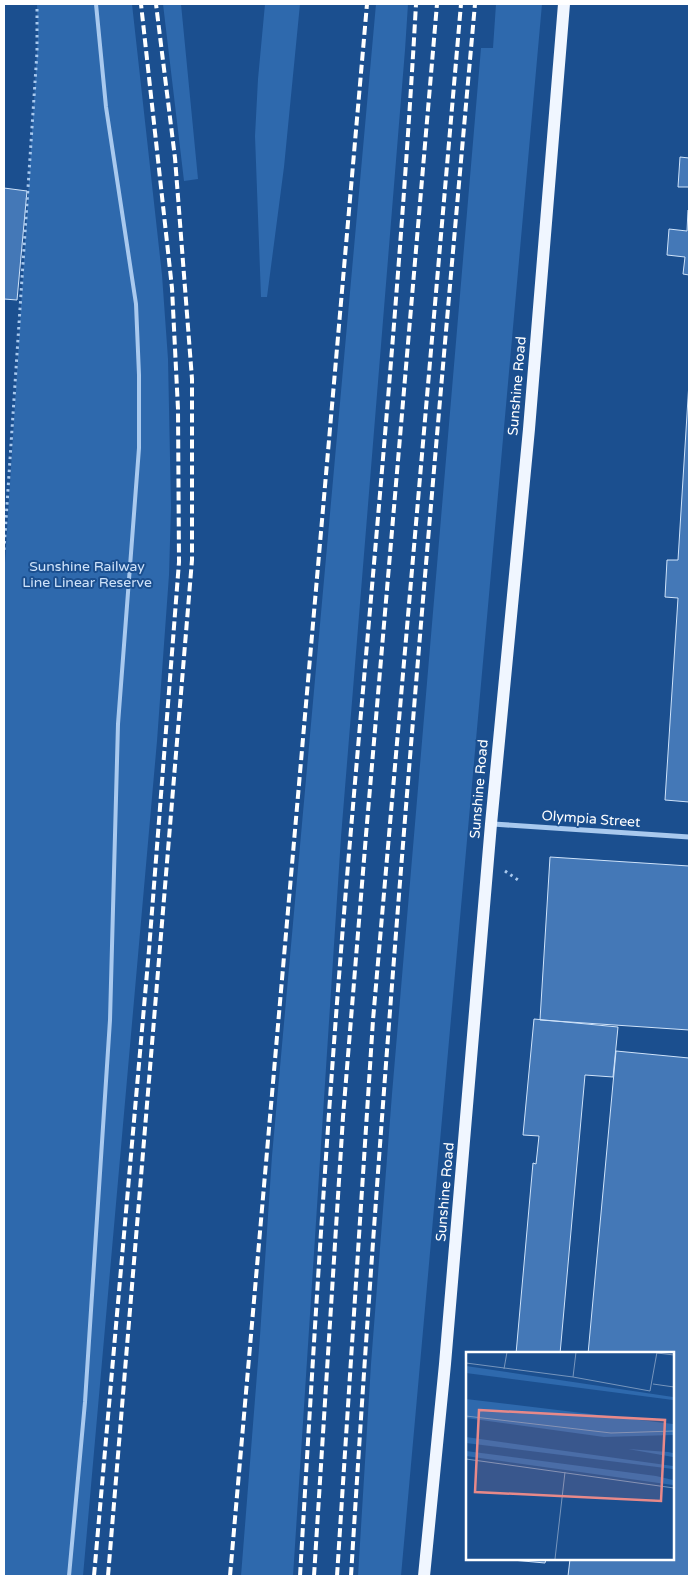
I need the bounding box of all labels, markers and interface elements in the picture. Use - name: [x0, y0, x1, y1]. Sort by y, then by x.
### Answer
- street label: Sunshine Road: [504, 336, 530, 436]
- park label: Sunshine Railway Line Linear Reserve: [22, 558, 152, 591]
- street label: Sunshine Road: [466, 739, 492, 839]
- street label: Olympia Street: [541, 807, 642, 831]
- street label: Sunshine Road: [432, 1142, 458, 1242]
- inset map: [466, 1352, 673, 1560]

